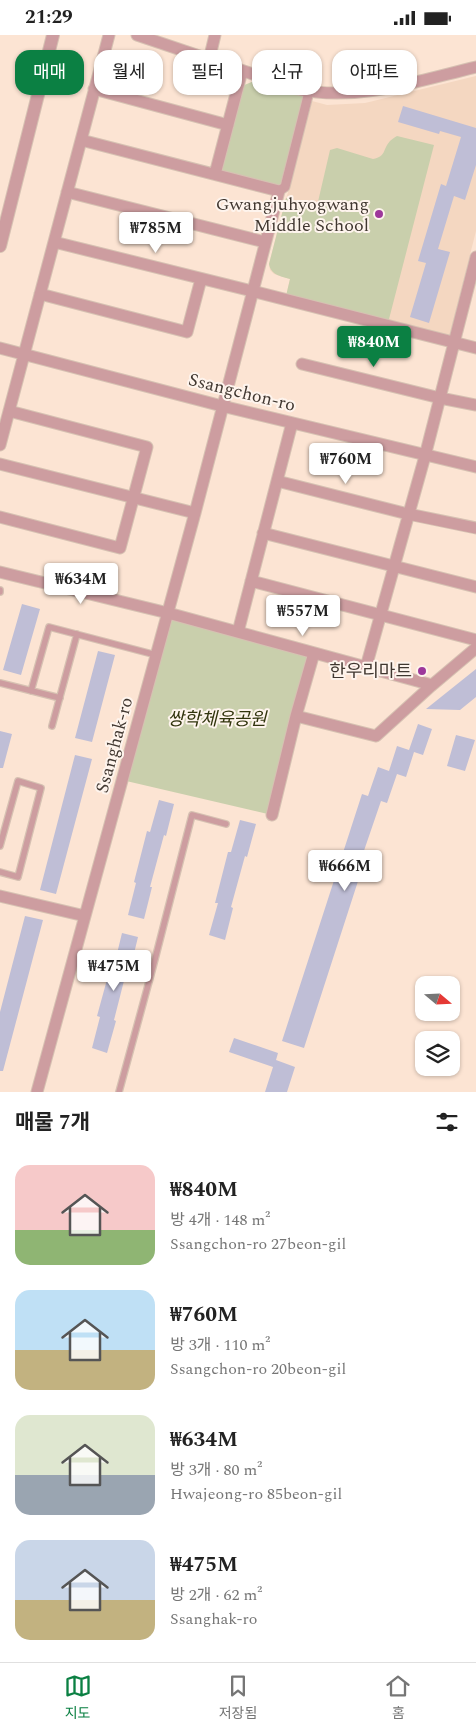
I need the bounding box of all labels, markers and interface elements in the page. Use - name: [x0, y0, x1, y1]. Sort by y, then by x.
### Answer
- text: 21:29: [25, 3, 73, 32]
- chip: 매매: [15, 50, 84, 95]
- chip: 월세: [94, 50, 163, 95]
- chip: 필터: [173, 50, 242, 95]
- chip: 신규: [252, 50, 322, 95]
- chip: 아파트: [332, 50, 417, 95]
- place label: Gwangjuhyogwang Middle School: [216, 191, 369, 239]
- marker: Gwangjuhyogwang Middle School: [373, 208, 385, 220]
- pin: ₩785M: [121, 211, 191, 254]
- text: ₩785M: [130, 216, 182, 240]
- pin: ₩840M: [339, 325, 409, 368]
- text: ₩840M: [348, 330, 400, 354]
- street label: Ssangchon-ro: [186, 366, 298, 419]
- pin: ₩760M: [311, 443, 381, 485]
- text: ₩760M: [320, 447, 372, 471]
- pin: ₩634M: [46, 563, 116, 605]
- text: ₩634M: [55, 567, 107, 591]
- pin: ₩557M: [268, 595, 338, 637]
- text: ₩557M: [277, 599, 329, 623]
- place label: 한우리마트: [329, 658, 412, 685]
- marker: 한우리마트: [416, 665, 428, 677]
- street label: Ssanghak-ro: [89, 694, 140, 796]
- park label: 쌍학체육공원: [167, 706, 268, 733]
- pin: ₩666M: [310, 849, 380, 892]
- text: ₩666M: [319, 854, 371, 878]
- pin: ₩475M: [79, 949, 149, 992]
- text: ₩475M: [88, 954, 140, 978]
- north arrow: [415, 976, 460, 1021]
- map controls: [415, 976, 460, 1076]
- button: layers: [415, 1031, 460, 1076]
- text: 매물 7개: [15, 1107, 90, 1139]
- icon: filters: [433, 1108, 461, 1136]
- text: ₩840M: [170, 1174, 238, 1206]
- icon: home: [55, 1185, 115, 1245]
- text: 방 4개 · 148 m²: [170, 1208, 270, 1232]
- text: Ssangchon-ro 27beon-gil: [170, 1232, 346, 1256]
- text: ₩760M: [170, 1299, 238, 1331]
- icon: home: [55, 1310, 115, 1370]
- text: 방 3개 · 110 m²: [170, 1333, 270, 1357]
- text: Ssangchon-ro 20beon-gil: [170, 1357, 346, 1381]
- text: ₩634M: [170, 1424, 238, 1456]
- icon: home: [55, 1435, 115, 1495]
- text: 방 3개 · 80 m²: [170, 1458, 262, 1482]
- text: Hwajeong-ro 85beon-gil: [170, 1482, 342, 1506]
- text: ₩475M: [170, 1549, 238, 1581]
- icon: home: [55, 1560, 115, 1620]
- text: 방 2개 · 62 m²: [170, 1583, 262, 1607]
- text: Ssanghak-ro: [170, 1607, 257, 1631]
- tab: 지도: [64, 1672, 92, 1724]
- tab: 저장됨: [219, 1672, 257, 1724]
- tab: 홈: [384, 1672, 412, 1724]

